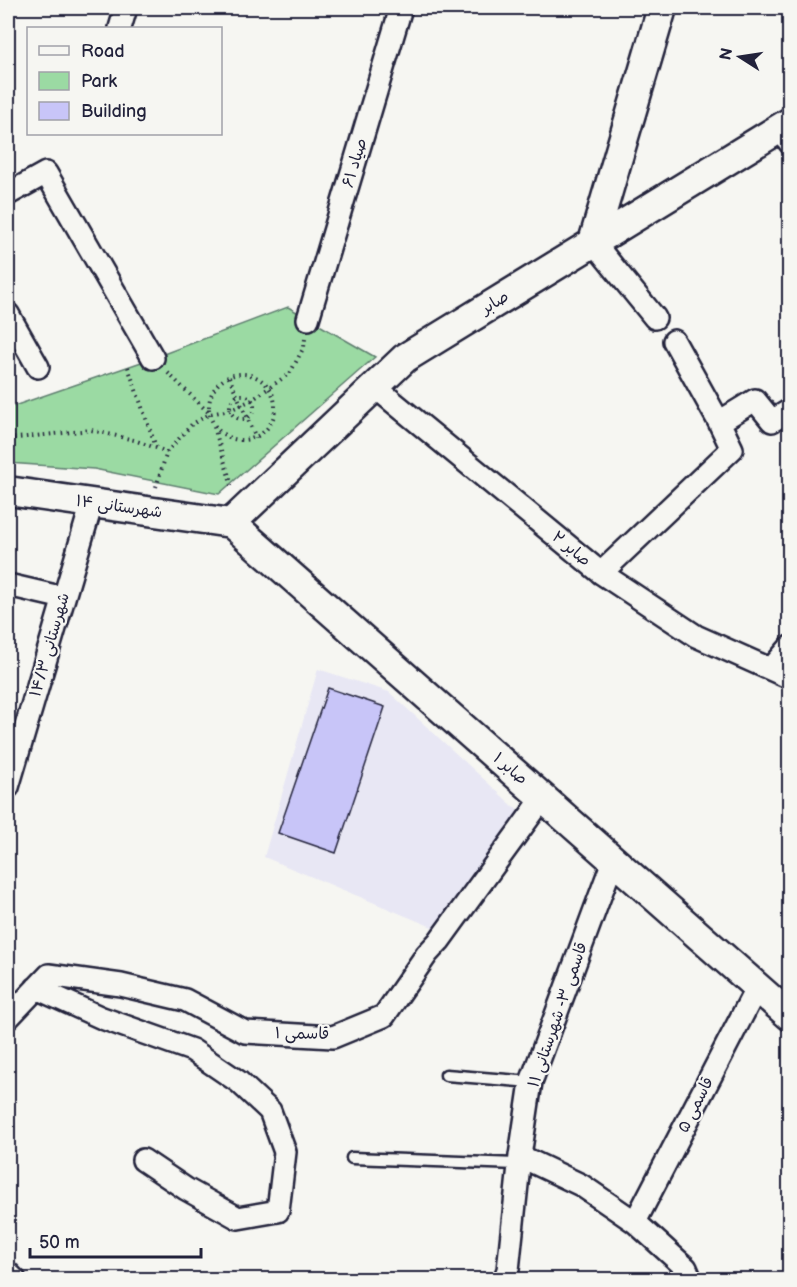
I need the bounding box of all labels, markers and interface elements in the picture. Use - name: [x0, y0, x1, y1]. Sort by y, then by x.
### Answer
- legend: [27, 27, 222, 135]
- north arrow: [710, 27, 770, 87]
- text: Road: [81, 41, 125, 62]
- text: N: [716, 46, 737, 62]
- text: Park: [81, 71, 117, 92]
- text: Building: [81, 101, 147, 122]
- street label: صیاد ۶۱: [339, 136, 371, 190]
- street label: صابر: [476, 287, 512, 320]
- street label: شهرستانی ۱۴: [75, 492, 163, 522]
- street label: صابر ۲: [548, 527, 594, 571]
- street label: شهرستانی ۱۴/۳: [26, 591, 74, 699]
- street label: صابر ۱: [489, 749, 531, 789]
- street label: قاسمی ۳- شهرستانی ۱۱: [524, 940, 592, 1090]
- street label: قاسمی ۱: [275, 1024, 329, 1044]
- street label: قاسمی ۵: [674, 1074, 718, 1136]
- scale bar: [30, 1221, 201, 1259]
- text: 50 m: [39, 1232, 80, 1253]

